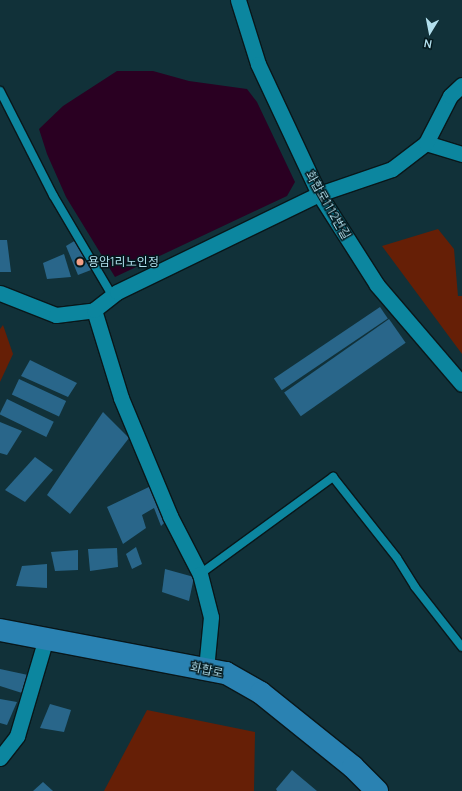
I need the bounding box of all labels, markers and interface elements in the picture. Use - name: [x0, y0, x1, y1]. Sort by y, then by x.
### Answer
- north arrow: [410, 12, 450, 52]
- text: N: [423, 36, 433, 52]
- street label: 화합로1112번길: [303, 168, 353, 242]
- place label: 용암1리노인정: [88, 255, 159, 269]
- marker: 용암1리노인정: [75, 257, 85, 267]
- street label: 화합로: [189, 660, 225, 680]

